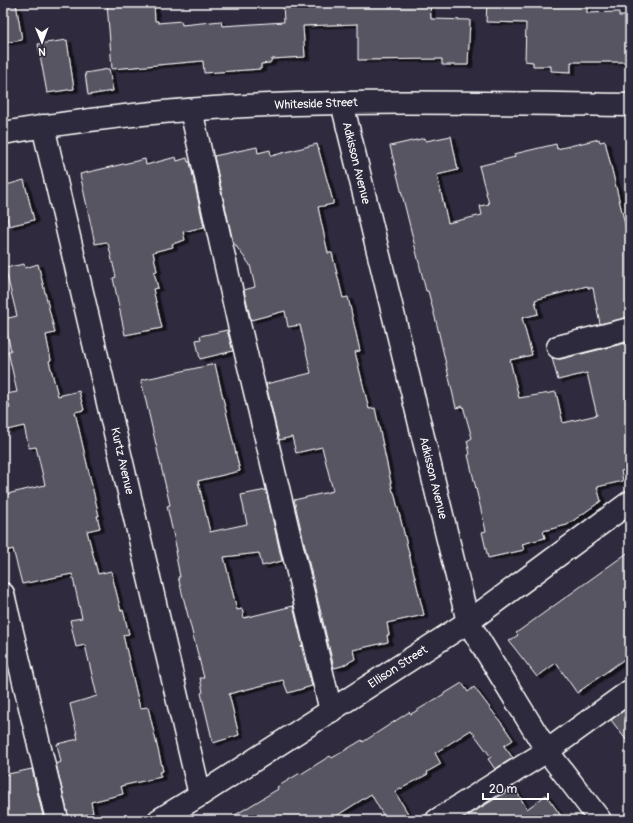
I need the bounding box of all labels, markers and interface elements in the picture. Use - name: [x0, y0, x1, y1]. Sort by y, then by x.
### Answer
- north arrow: [22, 22, 62, 62]
- text: N: [38, 45, 46, 58]
- street label: Whiteside Street: [274, 95, 358, 113]
- street label: Adkisson Avenue: [339, 120, 373, 206]
- street label: Kurtz Avenue: [107, 426, 137, 496]
- street label: Adkisson Avenue: [416, 435, 450, 521]
- street label: Ellison Street: [366, 642, 431, 692]
- scale bar: [483, 775, 548, 801]
- text: 20 m: [489, 782, 518, 797]

